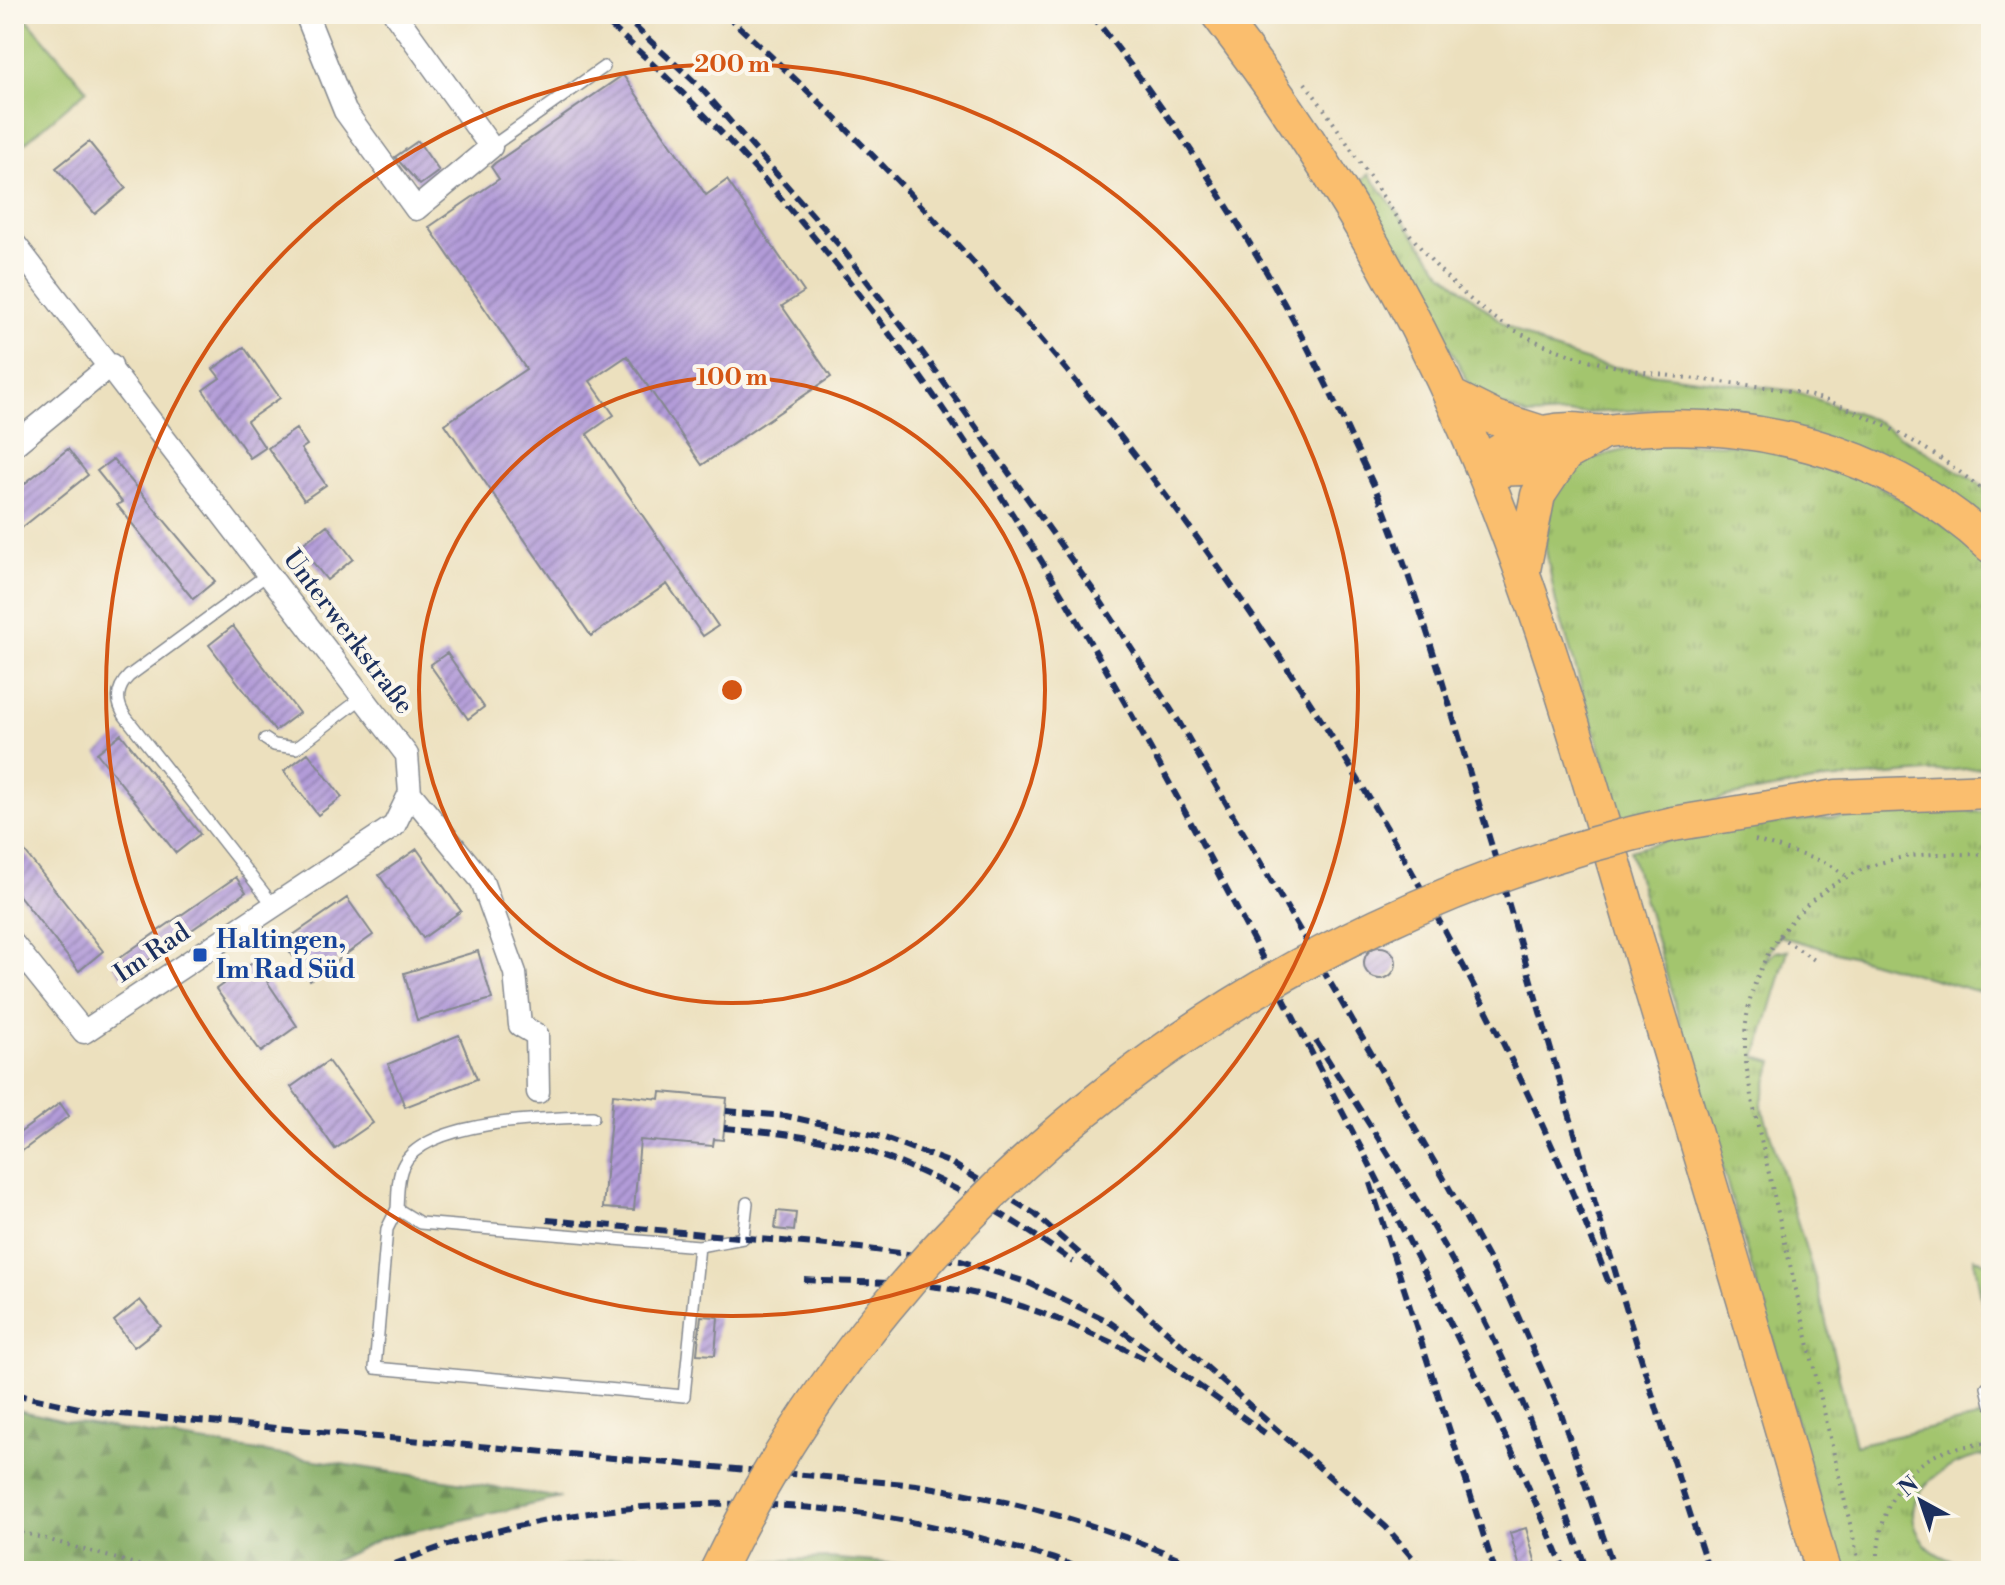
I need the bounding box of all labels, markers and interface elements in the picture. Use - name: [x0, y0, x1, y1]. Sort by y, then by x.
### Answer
- text: 200 m: [694, 50, 770, 80]
- text: 100 m: [696, 363, 768, 393]
- street label: Unterwerkstraße: [276, 543, 420, 721]
- centre of rings: [718, 676, 746, 704]
- street label: Im Rad: [108, 916, 196, 990]
- place label: Haltingen, Im Rad Süd: [216, 924, 355, 986]
- marker: Haltingen, Im Rad Süd: [191, 946, 209, 964]
- north arrow: [1881, 1461, 1961, 1541]
- text: N: [1894, 1471, 1925, 1503]

